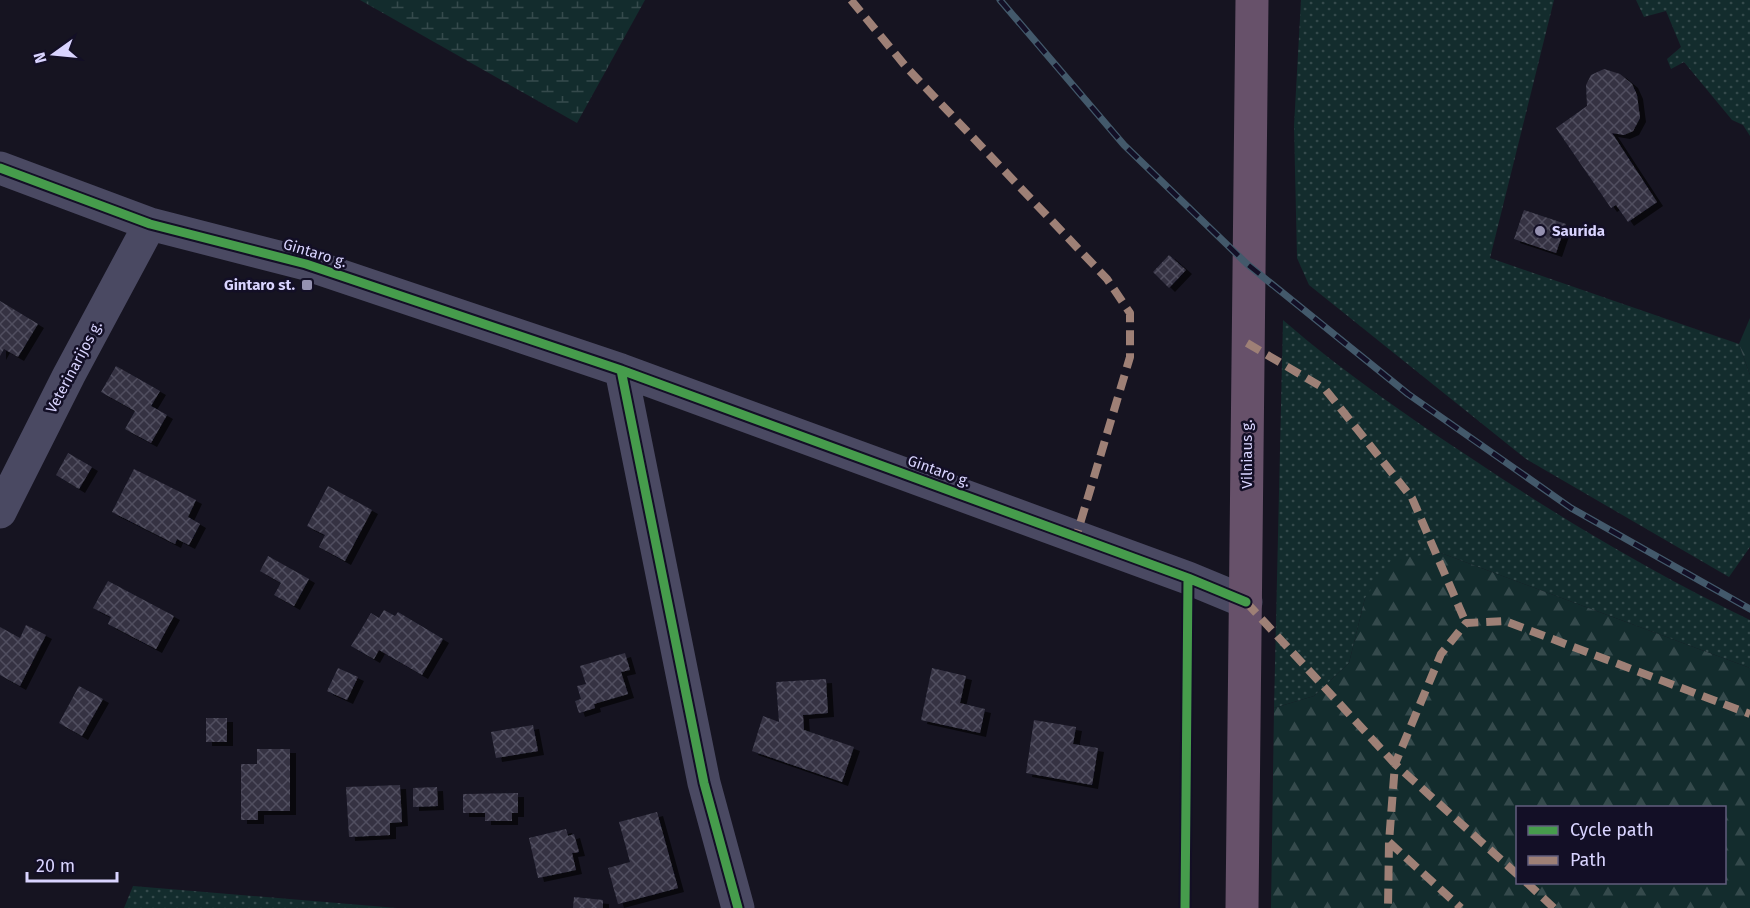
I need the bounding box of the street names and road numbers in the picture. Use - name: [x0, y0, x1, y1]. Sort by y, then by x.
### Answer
- street label: Gintaro g.: [281, 235, 349, 271]
- street label: Veterinarijos g.: [42, 318, 106, 416]
- street label: Vilniaus g.: [1238, 419, 1256, 489]
- street label: Gintaro g.: [905, 451, 973, 491]

